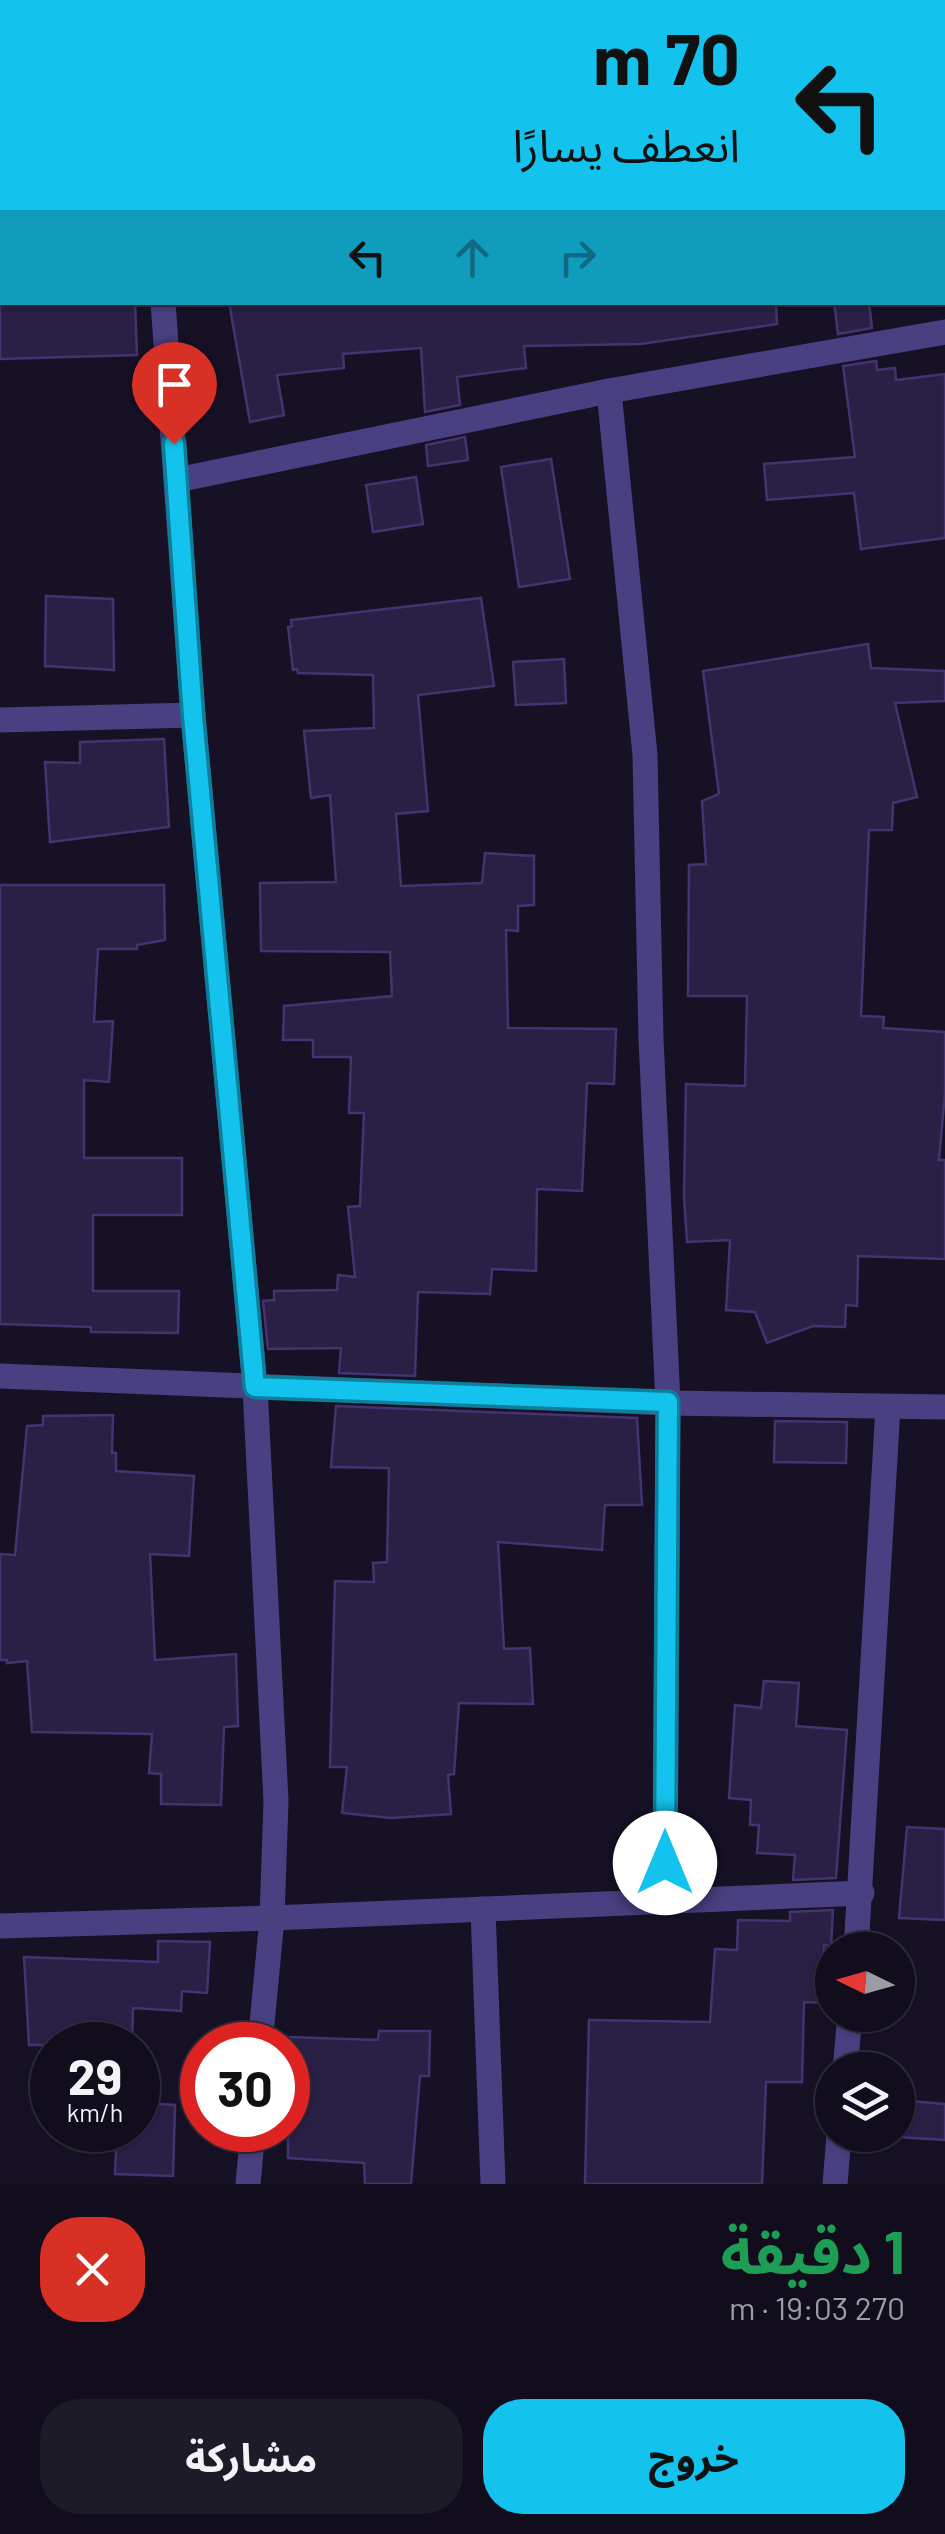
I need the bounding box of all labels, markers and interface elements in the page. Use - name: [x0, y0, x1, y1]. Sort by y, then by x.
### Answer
- text: 70 m: [593, 15, 740, 99]
- icon: left: [775, 40, 905, 170]
- text: انعطف يسارًا: [512, 117, 740, 171]
- icon: left: [340, 230, 395, 285]
- icon: ahead: [445, 230, 500, 285]
- icon: right: [550, 230, 605, 285]
- pin: [132, 342, 217, 445]
- icon: arrive: [147, 357, 202, 412]
- position arrow: [613, 1811, 717, 1915]
- north arrow: [815, 1932, 915, 2032]
- map controls: [815, 1932, 915, 2152]
- speed limit sign: 30: [180, 2022, 310, 2152]
- text: 29: [68, 2045, 122, 2105]
- button: layers: [815, 2052, 915, 2152]
- text: km/h: [67, 2097, 123, 2127]
- text: 1 دقيقة: [721, 2214, 905, 2286]
- button: close: [40, 2217, 145, 2322]
- text: 270 m · 19:03: [729, 2288, 905, 2326]
- button: مشاركة: [40, 2399, 463, 2514]
- button: خروج: [483, 2399, 905, 2514]

